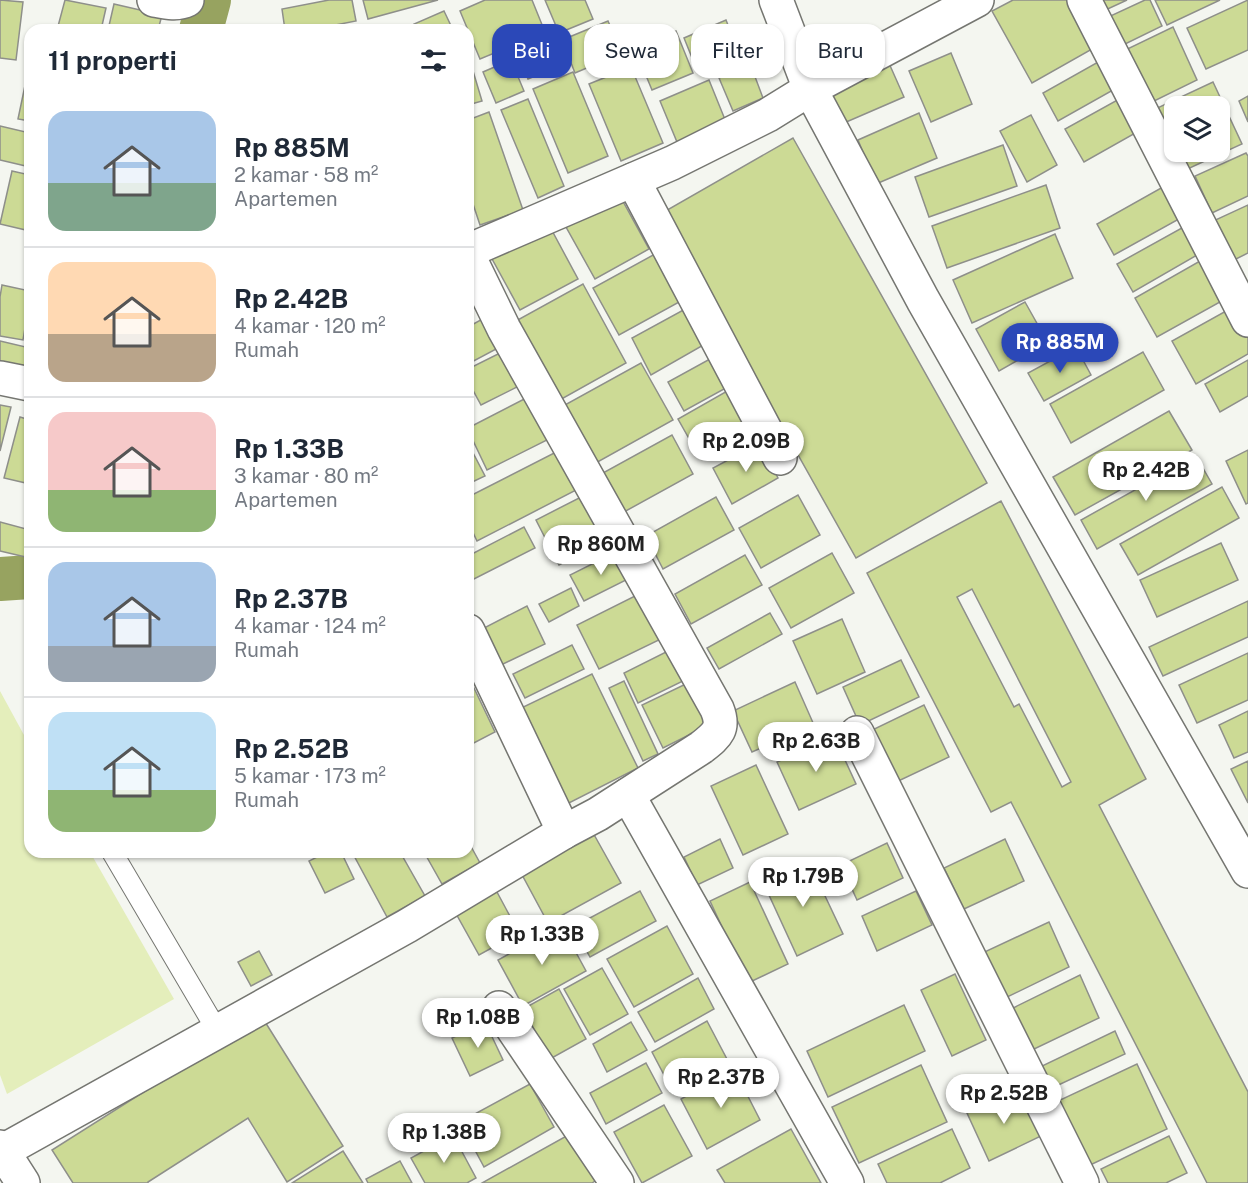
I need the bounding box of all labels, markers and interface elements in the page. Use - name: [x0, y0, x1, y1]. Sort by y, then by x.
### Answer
- chip: Beli: [492, 24, 572, 78]
- chip: Sewa: [584, 24, 679, 78]
- chip: Filter: [691, 24, 784, 78]
- chip: Baru: [796, 24, 885, 78]
- icon: filters: [417, 44, 450, 77]
- text: 11 properti: [48, 45, 177, 76]
- map controls: [1164, 96, 1230, 162]
- button: layers: [1164, 96, 1230, 162]
- text: Rp 885M: [234, 132, 350, 163]
- icon: home: [96, 135, 168, 207]
- text: 2 kamar · 58 m²: [234, 163, 378, 187]
- text: Apartemen: [234, 187, 338, 211]
- text: Rp 2.42B: [234, 283, 348, 314]
- icon: home: [96, 286, 168, 358]
- text: 4 kamar · 120 m²: [234, 314, 386, 338]
- pin: Rp 885M: [1005, 323, 1115, 374]
- text: Rp 885M: [1015, 330, 1105, 354]
- text: Rumah: [234, 338, 299, 362]
- pin: Rp 2.09B: [684, 422, 808, 473]
- text: Rp 2.09B: [702, 429, 790, 453]
- text: Rp 1.33B: [234, 433, 344, 464]
- icon: home: [96, 436, 168, 508]
- pin: Rp 2.42B: [1084, 451, 1208, 502]
- text: Rp 2.42B: [1102, 458, 1190, 482]
- text: 3 kamar · 80 m²: [234, 464, 378, 488]
- text: Apartemen: [234, 488, 338, 512]
- pin: Rp 860M: [546, 525, 656, 576]
- text: Rp 860M: [557, 532, 645, 556]
- text: Rp 2.37B: [234, 583, 348, 614]
- icon: home: [96, 586, 168, 658]
- text: 4 kamar · 124 m²: [234, 614, 386, 638]
- text: Rumah: [234, 638, 299, 662]
- pin: Rp 2.63B: [754, 722, 878, 773]
- text: Rp 2.63B: [772, 729, 860, 753]
- text: Rp 2.52B: [234, 733, 349, 764]
- icon: home: [96, 736, 168, 808]
- text: 5 kamar · 173 m²: [234, 764, 386, 788]
- text: Rumah: [234, 788, 299, 812]
- pin: Rp 1.79B: [741, 857, 865, 908]
- text: Rp 1.79B: [762, 864, 844, 888]
- pin: Rp 1.33B: [480, 915, 604, 966]
- text: Rp 1.33B: [500, 922, 584, 946]
- pin: Rp 1.08B: [416, 998, 540, 1049]
- text: Rp 1.08B: [436, 1005, 520, 1029]
- pin: Rp 2.37B: [659, 1058, 783, 1109]
- text: Rp 2.37B: [677, 1065, 765, 1089]
- pin: Rp 2.52B: [942, 1074, 1066, 1125]
- text: Rp 2.52B: [960, 1081, 1048, 1105]
- pin: Rp 1.38B: [382, 1113, 506, 1164]
- text: Rp 1.38B: [402, 1120, 486, 1144]

